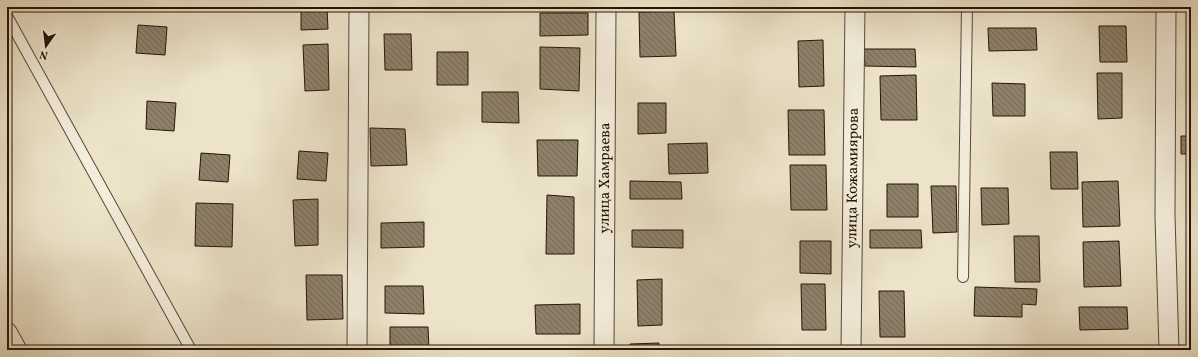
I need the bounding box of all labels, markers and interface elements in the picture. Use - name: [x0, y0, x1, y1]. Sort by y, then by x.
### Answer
- north arrow: [26, 26, 66, 66]
- text: N: [38, 46, 50, 62]
- street label: улица Кожамиярова: [842, 108, 864, 248]
- street label: улица Хамраева: [594, 122, 616, 234]

